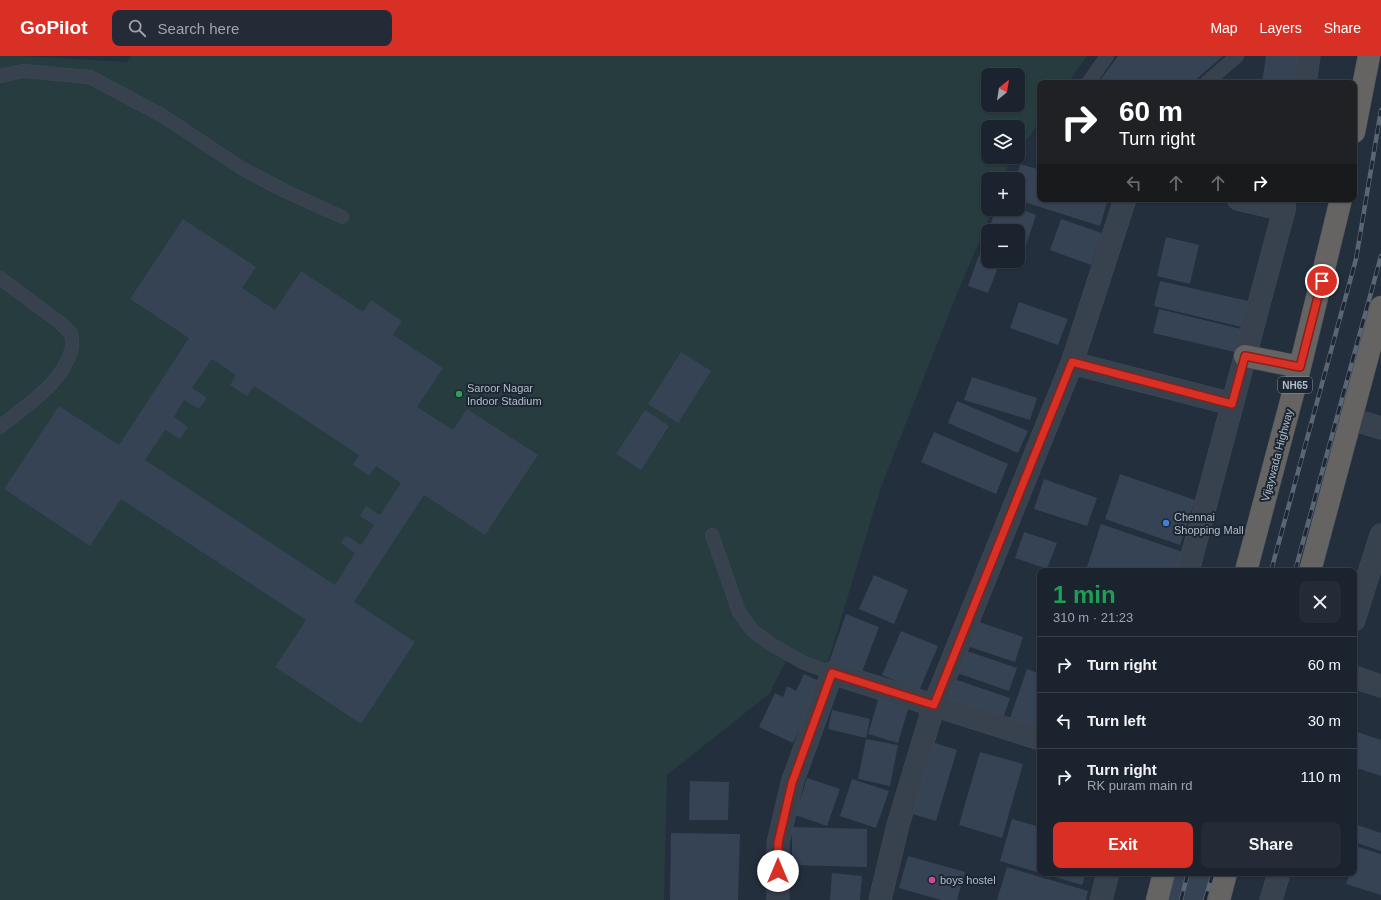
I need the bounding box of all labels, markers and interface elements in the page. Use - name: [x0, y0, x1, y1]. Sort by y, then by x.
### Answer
- search box: [112, 10, 392, 46]
- text: GoPilot: [20, 17, 88, 38]
- icon: search: [126, 17, 148, 39]
- text: Search here: [158, 20, 239, 37]
- text: Map: [1210, 20, 1238, 36]
- text: Layers: [1260, 20, 1302, 36]
- text: Share: [1324, 20, 1361, 36]
- north arrow: [981, 68, 1025, 112]
- map controls: [981, 68, 1025, 268]
- icon: right: [1053, 96, 1105, 148]
- text: 60 m: [1119, 96, 1183, 127]
- button: layers: [981, 120, 1025, 164]
- text: Turn right: [1119, 129, 1195, 149]
- button: +: [981, 172, 1025, 216]
- icon: left: [1123, 172, 1145, 194]
- icon: ahead: [1165, 172, 1187, 194]
- icon: ahead: [1207, 172, 1229, 194]
- icon: right: [1249, 172, 1271, 194]
- button: −: [981, 224, 1025, 268]
- pin: [1305, 264, 1339, 298]
- icon: arrive: [1311, 270, 1333, 292]
- road number: NH65: [1278, 377, 1312, 393]
- place label: Saroor Nagar Indoor Stadium: [467, 382, 542, 407]
- marker: Saroor Nagar Indoor Stadium: [454, 389, 464, 399]
- street label: Vijaywada Highway: [1259, 407, 1295, 503]
- place label: Chennai Shopping Mall: [1174, 511, 1244, 536]
- marker: Chennai Shopping Mall: [1161, 518, 1171, 528]
- text: 1 min: [1053, 581, 1116, 608]
- button: close: [1299, 581, 1341, 623]
- text: 310 m · 21:23: [1053, 610, 1133, 625]
- icon: right: [1053, 654, 1075, 676]
- text: Turn right: [1087, 656, 1157, 673]
- text: 60 m: [1308, 656, 1341, 673]
- icon: left: [1053, 710, 1075, 732]
- text: Turn left: [1087, 712, 1146, 729]
- text: 30 m: [1308, 712, 1341, 729]
- text: Turn right: [1087, 761, 1157, 778]
- icon: right: [1053, 766, 1075, 788]
- text: 110 m: [1300, 768, 1341, 785]
- text: RK puram main rd: [1087, 778, 1192, 793]
- button: Exit: [1053, 822, 1193, 868]
- button: Share: [1201, 822, 1341, 868]
- position arrow: [757, 850, 799, 892]
- place label: boys hostel: [940, 874, 996, 886]
- marker: boys hostel: [927, 875, 937, 885]

